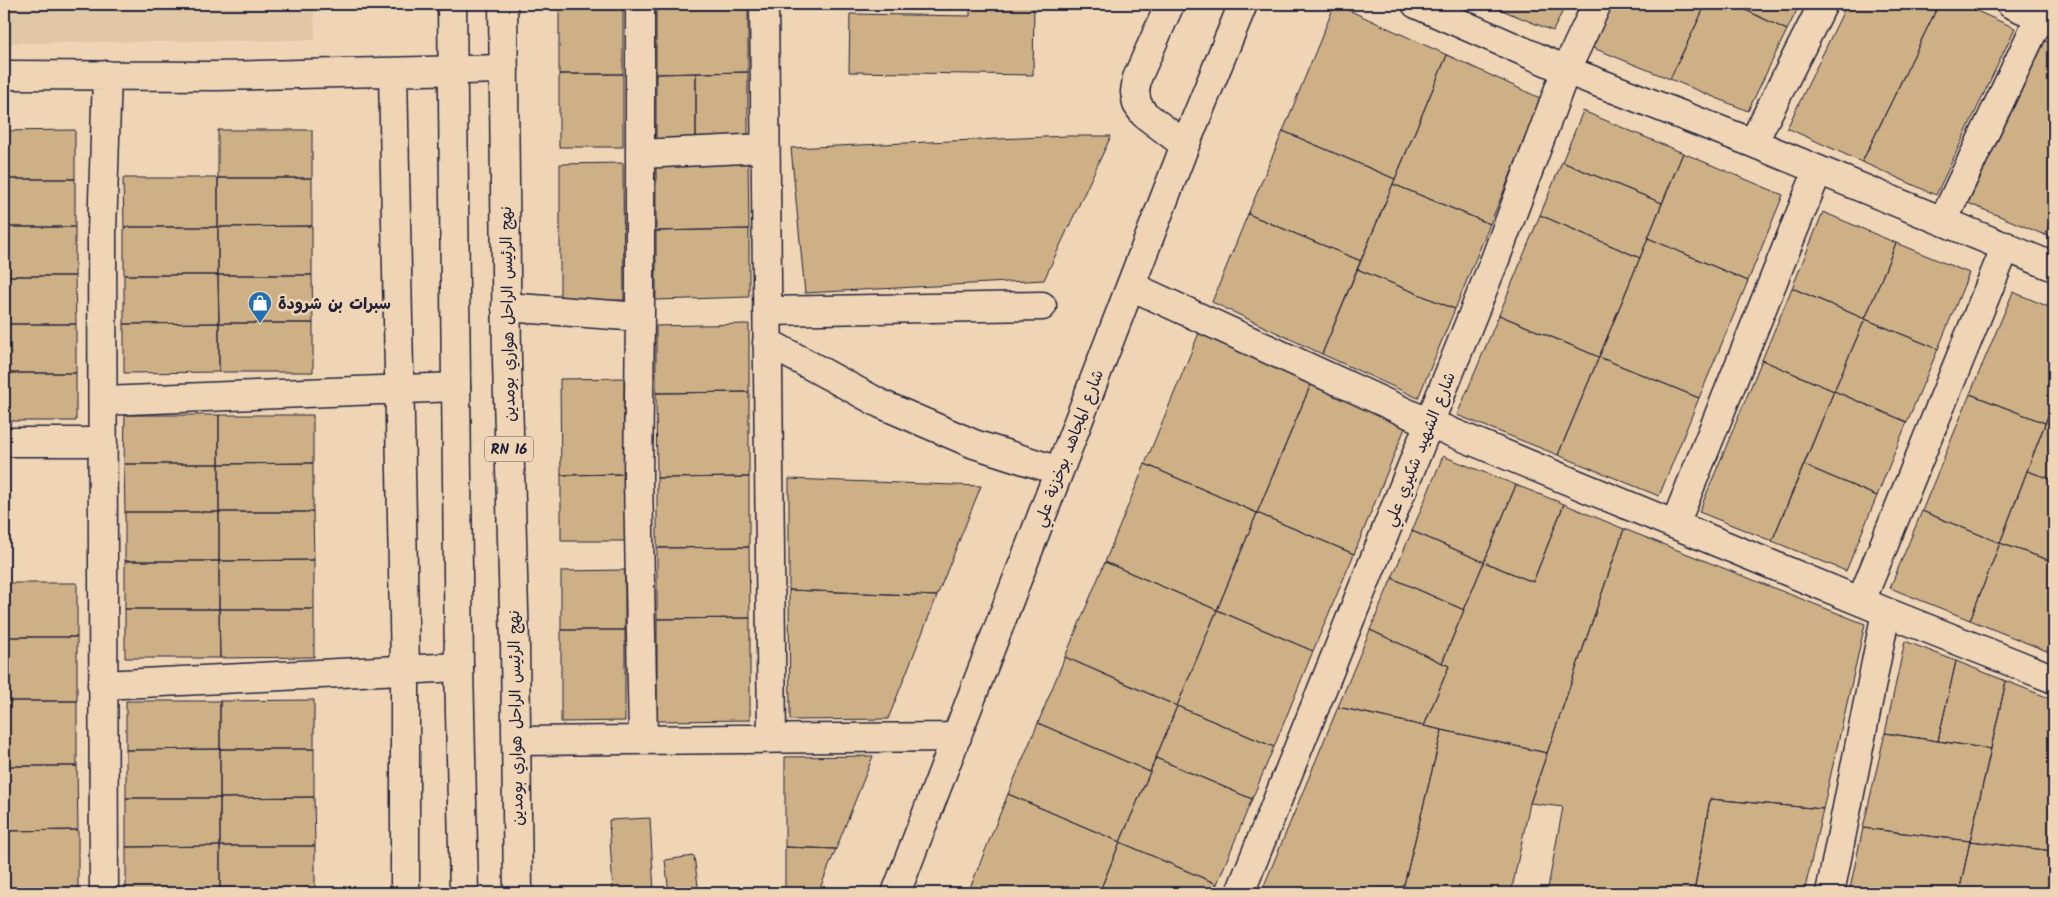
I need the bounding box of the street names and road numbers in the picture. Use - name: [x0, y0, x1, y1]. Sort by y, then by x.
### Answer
- street label: نهج الرئيس الراحل هواري بومدين: [494, 206, 523, 422]
- street label: شارع المجاهد بوخزنة علي: [1028, 366, 1112, 531]
- street label: شارع الشهيد شكيري علي: [1378, 368, 1464, 531]
- road number: RN 16: [485, 436, 533, 462]
- street label: نهج الرئيس الراحل هواري بومدين: [502, 610, 531, 826]

